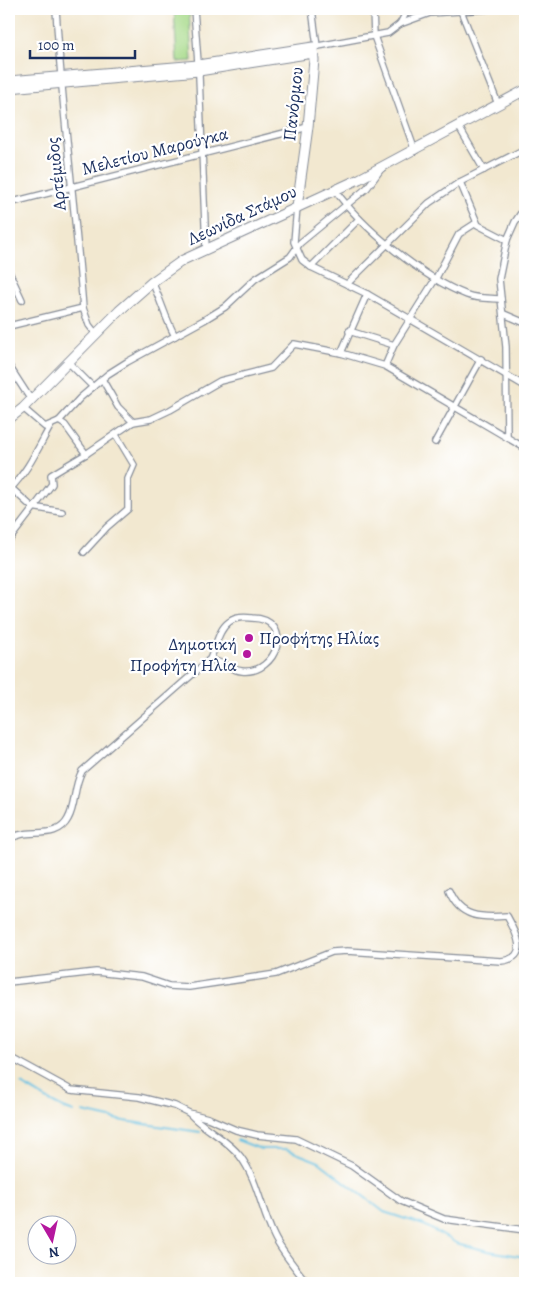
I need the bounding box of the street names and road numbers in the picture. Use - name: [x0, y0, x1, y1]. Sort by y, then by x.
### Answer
- street label: Πανόρμου: [277, 66, 309, 142]
- street label: Μελετίου Μαρούγκα: [79, 121, 231, 181]
- street label: Αρτέμιδος: [40, 136, 72, 213]
- street label: Λεωνίδα Στάμου: [183, 179, 301, 251]

